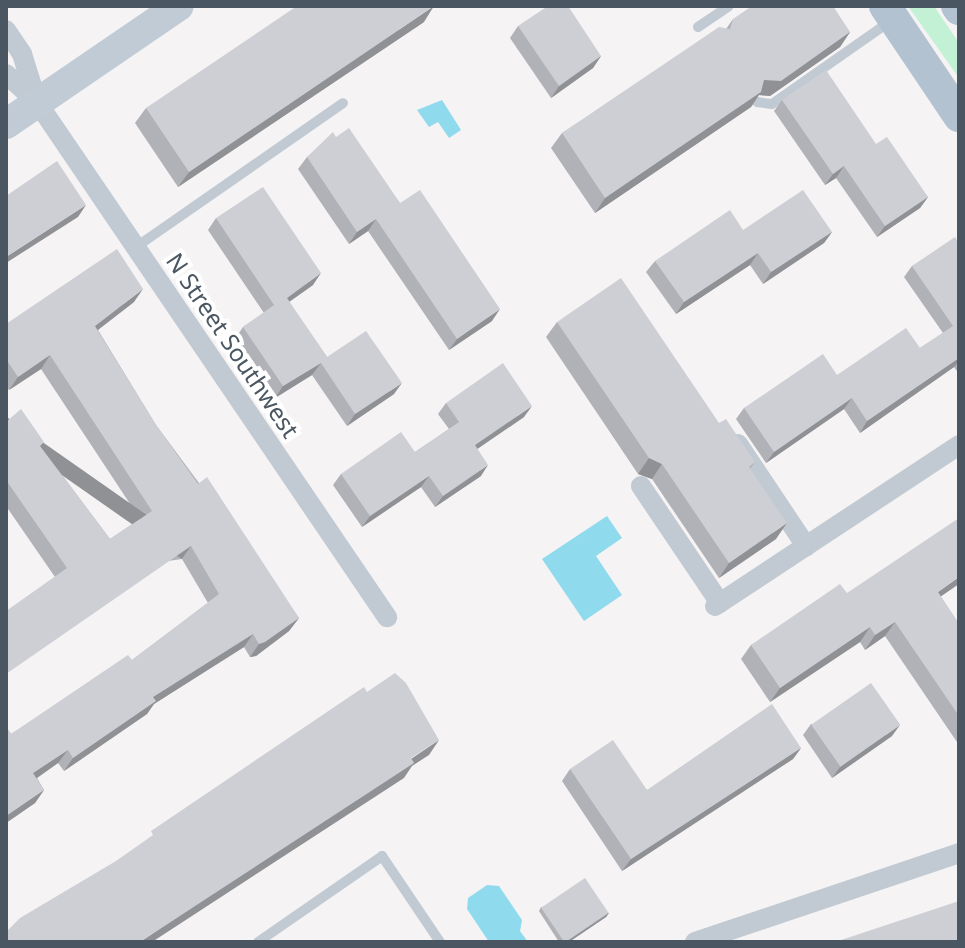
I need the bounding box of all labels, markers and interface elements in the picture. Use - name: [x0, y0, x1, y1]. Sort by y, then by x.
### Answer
- street label: N Street Southwest: [161, 247, 305, 443]

